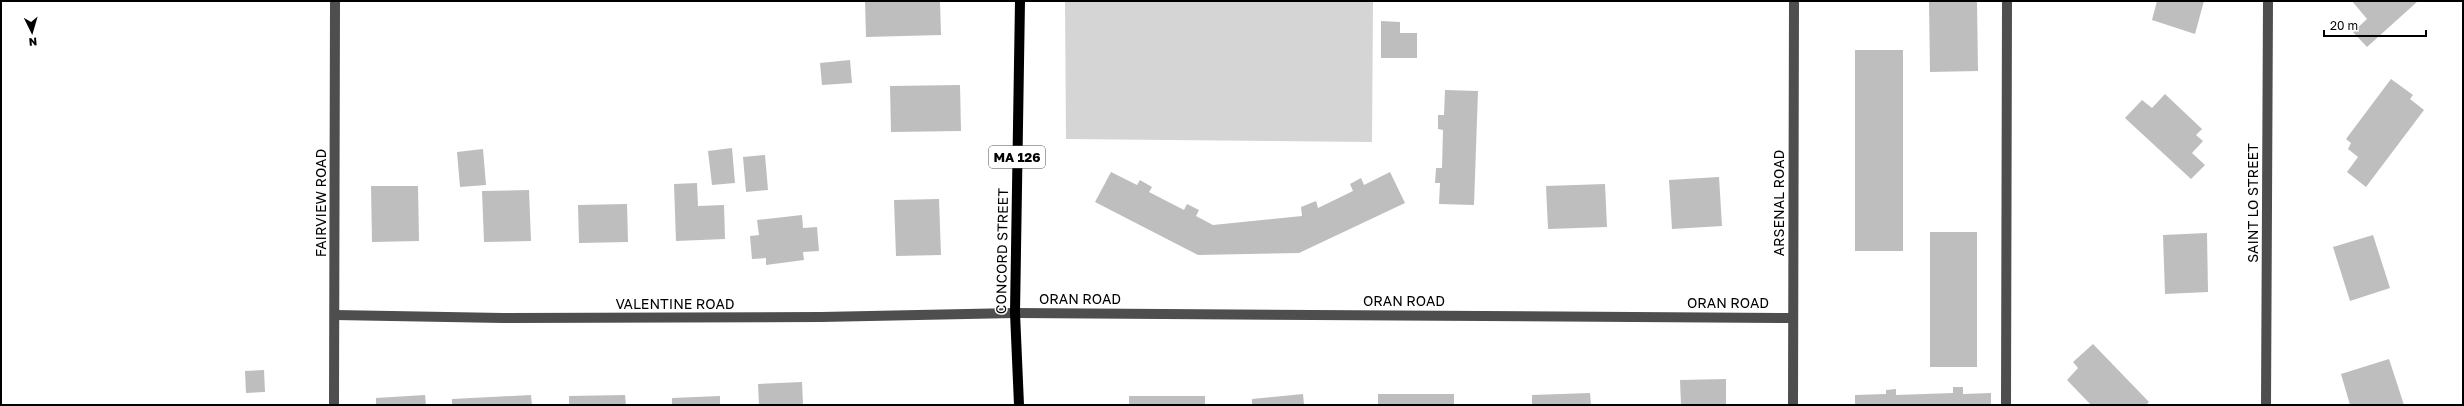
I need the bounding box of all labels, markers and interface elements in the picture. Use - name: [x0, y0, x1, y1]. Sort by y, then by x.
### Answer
- north arrow: [12, 12, 52, 52]
- scale bar: [2324, 12, 2426, 38]
- text: 20 m: [2330, 18, 2358, 33]
- text: N: [28, 36, 38, 49]
- street label: SAINT LO STREET: [2244, 143, 2261, 263]
- road number: MA 126: [989, 146, 1045, 168]
- street label: FAIRVIEW ROAD: [312, 149, 329, 257]
- street label: ARSENAL ROAD: [1770, 150, 1787, 256]
- street label: CONCORD STREET: [992, 187, 1011, 314]
- street label: ORAN ROAD: [1039, 290, 1121, 307]
- street label: ORAN ROAD: [1363, 292, 1445, 309]
- street label: ORAN ROAD: [1687, 294, 1769, 311]
- street label: VALENTINE ROAD: [615, 295, 735, 312]

